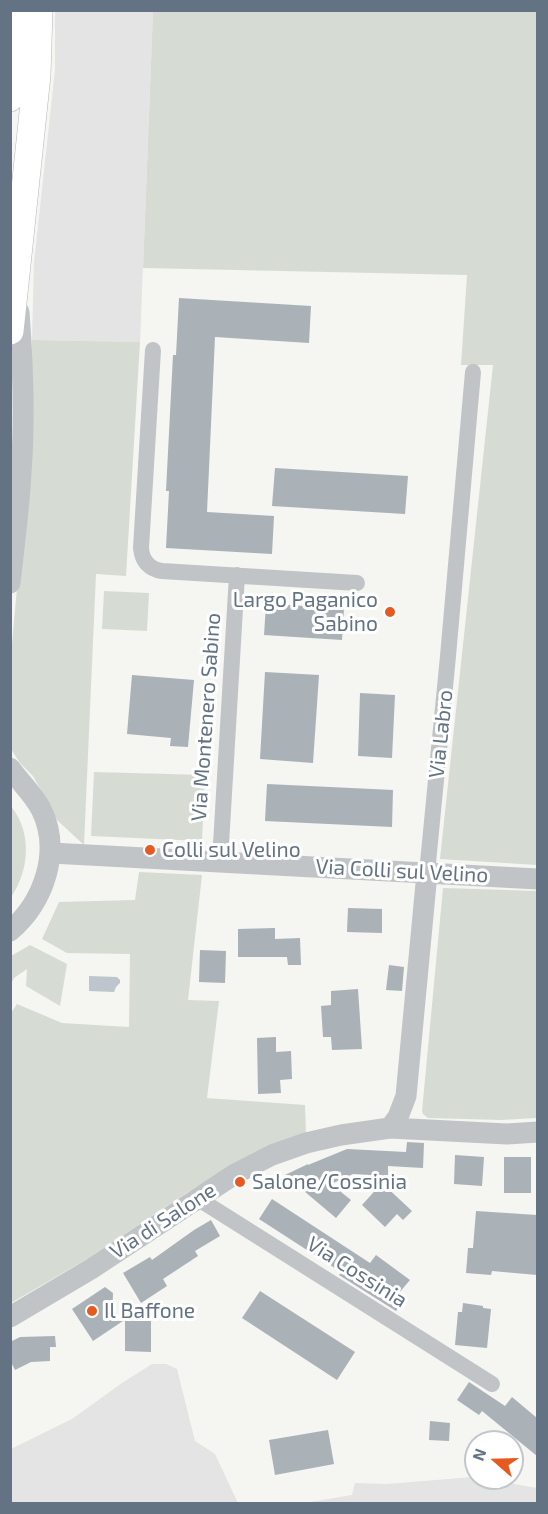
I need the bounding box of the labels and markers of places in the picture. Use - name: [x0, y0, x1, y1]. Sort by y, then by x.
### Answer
- place label: Largo Paganico Sabino: [233, 587, 378, 637]
- marker: Largo Paganico Sabino: [383, 605, 397, 619]
- place label: Colli sul Velino: [162, 837, 301, 863]
- marker: Colli sul Velino: [143, 843, 157, 857]
- place label: Salone/Cossinia: [252, 1169, 407, 1195]
- marker: Salone/Cossinia: [233, 1175, 247, 1189]
- place label: Il Baffone: [104, 1298, 195, 1324]
- marker: Il Baffone: [85, 1304, 99, 1318]

